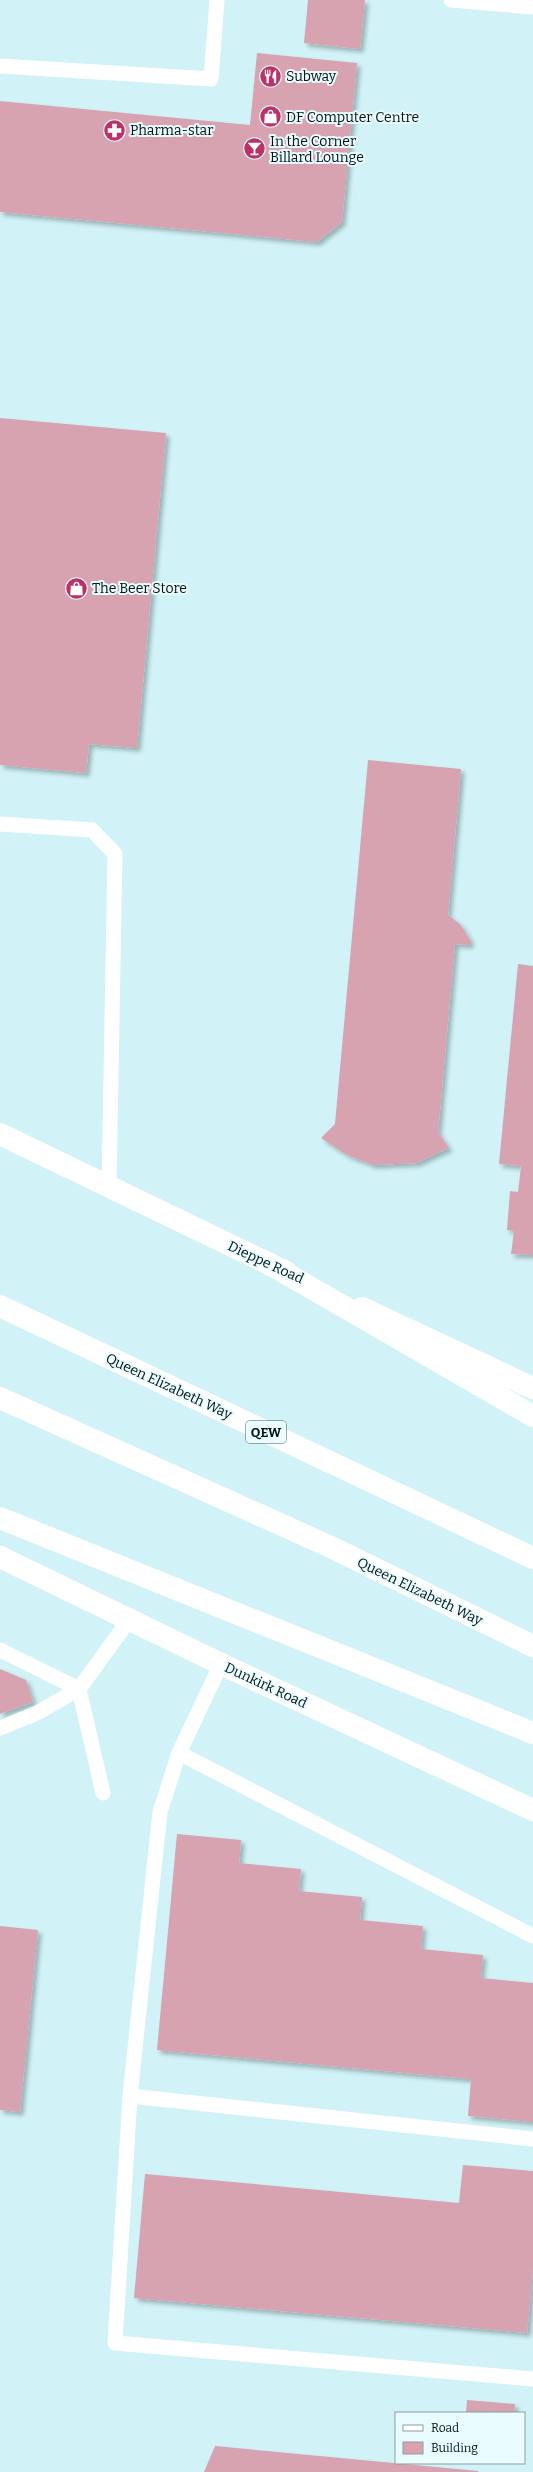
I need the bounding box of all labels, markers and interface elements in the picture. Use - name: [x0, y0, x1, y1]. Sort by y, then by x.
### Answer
- restaurant icon: Subway: [258, 63, 284, 89]
- place label: Subway: [286, 68, 337, 85]
- shop icon: DF Computer Centre: [257, 104, 283, 130]
- place label: DF Computer Centre: [286, 109, 419, 126]
- pharmacy icon: Pharma-star: [102, 117, 128, 143]
- place label: Pharma-star: [130, 122, 213, 139]
- place label: In the Corner Billard Lounge: [270, 133, 364, 166]
- bar icon: In the Corner Billard Lounge: [242, 136, 268, 162]
- shop icon: The Beer Store: [63, 575, 89, 601]
- place label: The Beer Store: [92, 580, 187, 597]
- street label: Dieppe Road: [225, 1237, 306, 1287]
- street label: Queen Elizabeth Way: [103, 1350, 235, 1423]
- road number: QEW: [246, 1421, 286, 1443]
- street label: Queen Elizabeth Way: [354, 1554, 486, 1629]
- street label: Dunkirk Road: [222, 1659, 310, 1712]
- legend: [395, 2412, 525, 2464]
- text: Road: [431, 2421, 459, 2435]
- text: Building: [431, 2441, 478, 2455]

